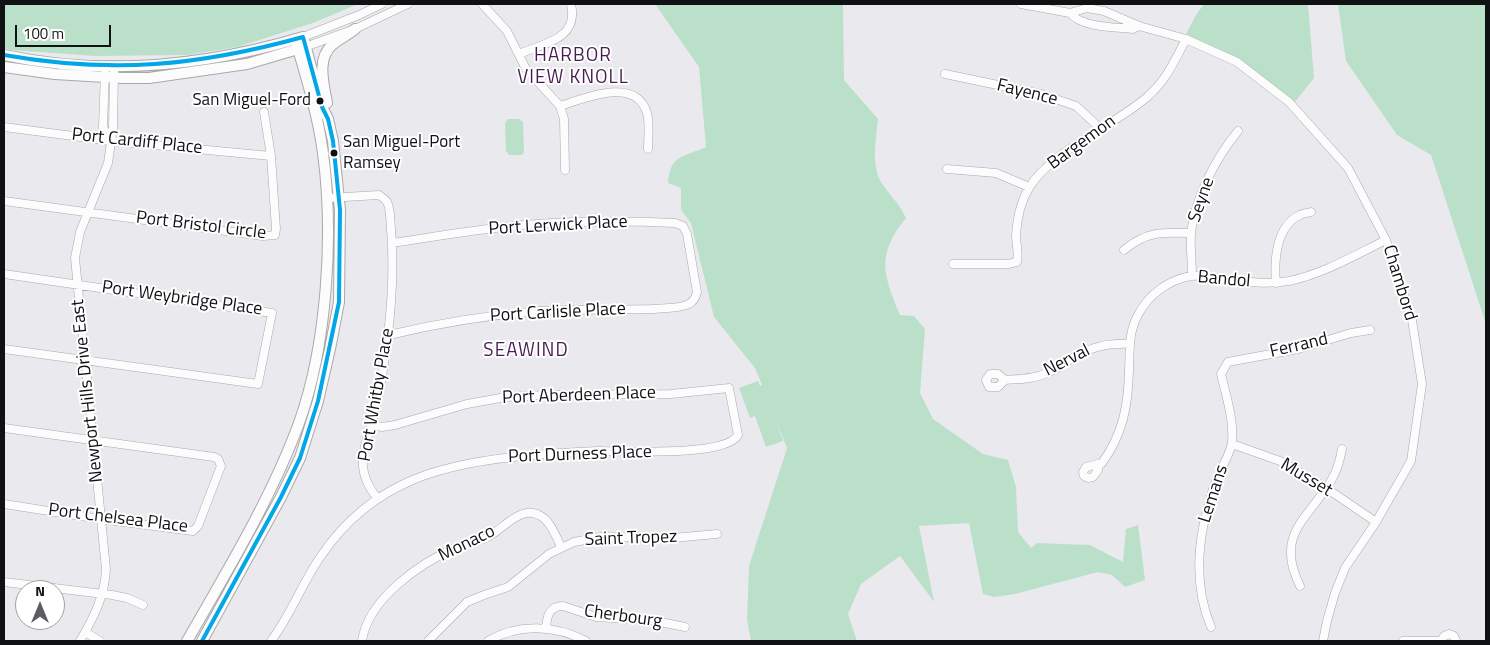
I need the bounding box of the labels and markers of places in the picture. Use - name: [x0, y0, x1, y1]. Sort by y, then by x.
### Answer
- place label: San Miguel-Ford: [192, 91, 311, 111]
- marker: San Miguel-Ford: [315, 96, 325, 106]
- place label: San Miguel-Port Ramsey: [343, 133, 460, 173]
- marker: San Miguel-Port Ramsey: [329, 148, 339, 158]

